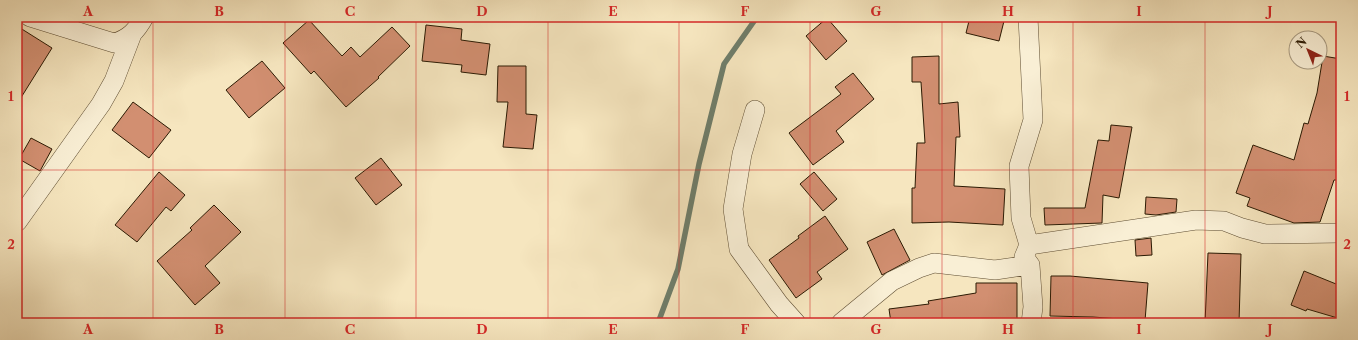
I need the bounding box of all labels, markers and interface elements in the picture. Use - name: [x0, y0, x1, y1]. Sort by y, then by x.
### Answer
- text: A: [82, 3, 94, 19]
- text: B: [214, 3, 224, 19]
- text: C: [345, 3, 355, 19]
- text: D: [476, 3, 488, 19]
- text: E: [608, 3, 618, 19]
- text: F: [741, 3, 750, 19]
- text: G: [870, 3, 882, 19]
- text: H: [1002, 3, 1014, 19]
- text: I: [1136, 3, 1142, 19]
- text: J: [1265, 3, 1273, 19]
- north arrow: [1288, 30, 1328, 70]
- text: N: [1293, 34, 1310, 51]
- text: 1: [8, 88, 14, 104]
- text: 1: [1344, 88, 1350, 104]
- text: 2: [7, 236, 15, 252]
- text: 2: [1343, 236, 1351, 252]
- text: A: [82, 321, 94, 337]
- text: B: [214, 321, 224, 337]
- text: C: [345, 321, 355, 337]
- text: D: [476, 321, 488, 337]
- text: E: [608, 321, 618, 337]
- text: F: [741, 321, 750, 337]
- text: G: [870, 321, 882, 337]
- text: H: [1002, 321, 1014, 337]
- text: I: [1136, 321, 1142, 337]
- text: J: [1265, 321, 1273, 337]

